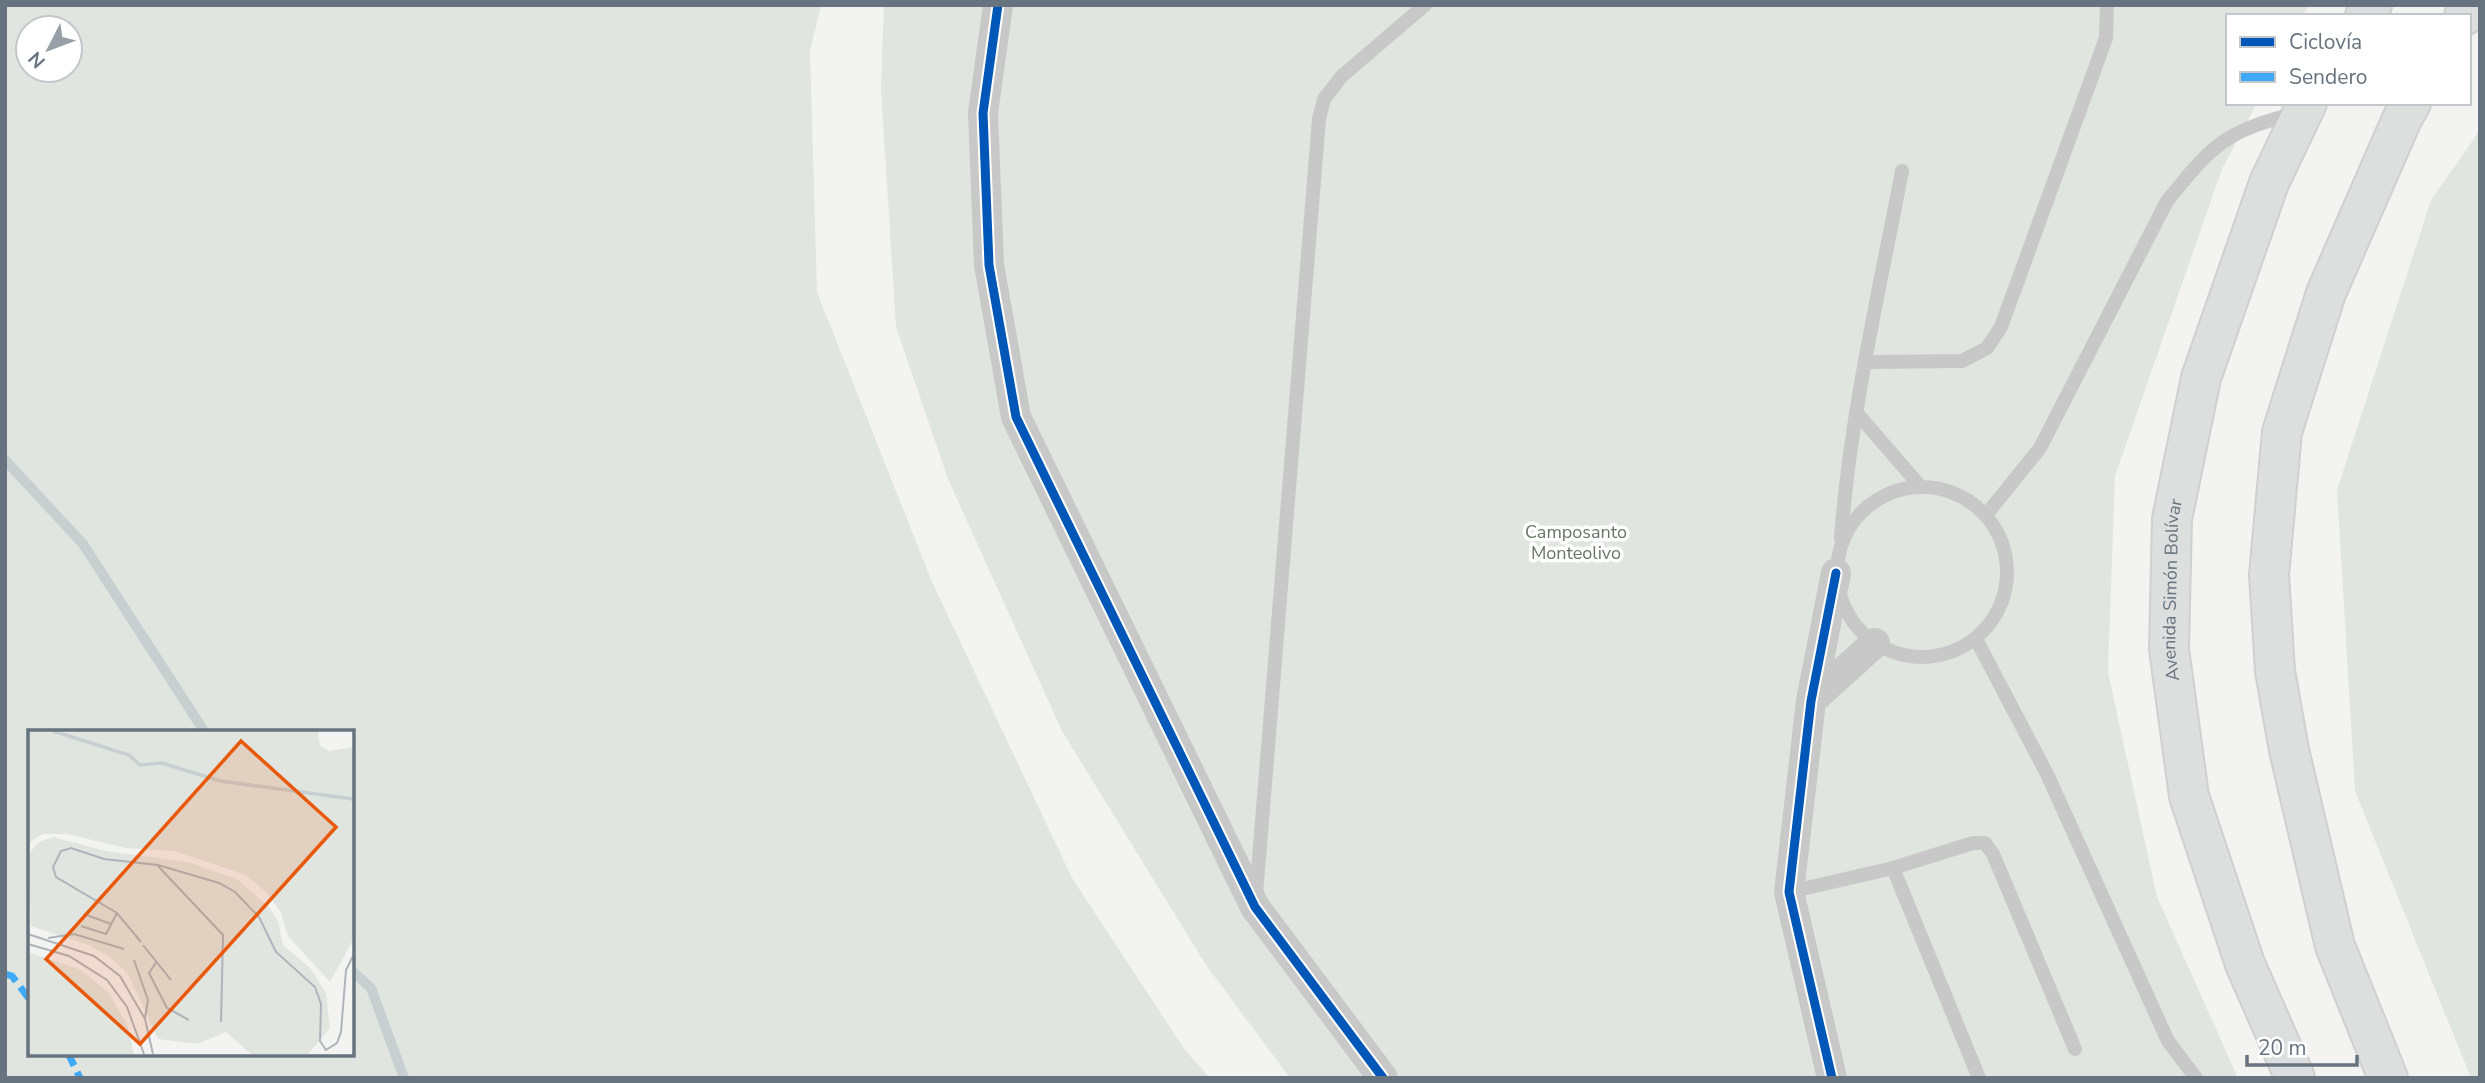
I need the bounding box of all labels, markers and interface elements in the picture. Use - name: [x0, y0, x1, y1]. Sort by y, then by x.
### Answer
- north arrow: [14, 14, 84, 84]
- legend: [2226, 14, 2471, 105]
- text: Ciclovía: [2289, 28, 2362, 56]
- text: N: [23, 46, 52, 74]
- text: Sendero: [2289, 63, 2368, 91]
- street label: Avenida Simón Bolívar: [2157, 496, 2188, 683]
- park label: Camposanto Monteolivo: [1525, 520, 1627, 565]
- inset map: [28, 730, 354, 1055]
- scale bar: [2247, 1024, 2357, 1068]
- text: 20 m: [2258, 1034, 2307, 1062]

